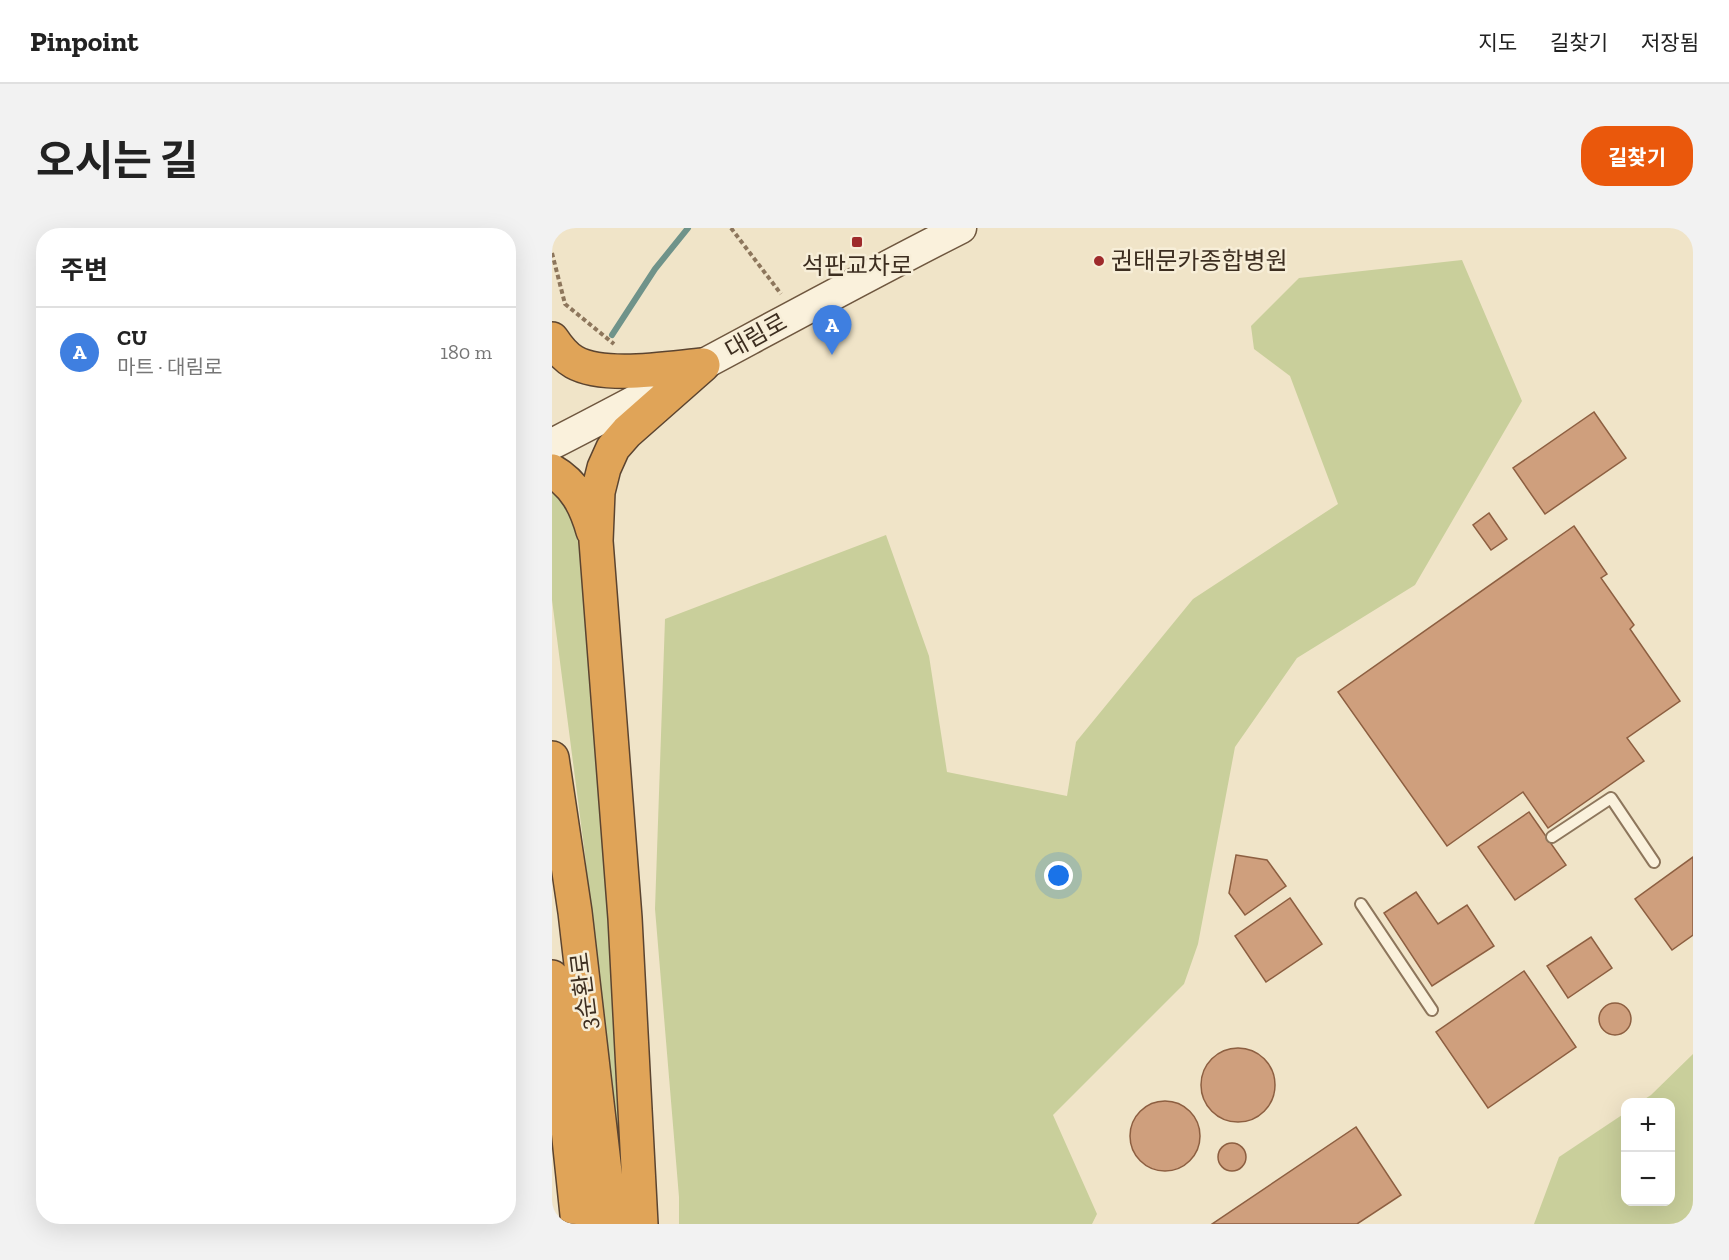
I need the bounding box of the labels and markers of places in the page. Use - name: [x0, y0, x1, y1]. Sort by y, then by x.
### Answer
- marker: 석판교차로: [850, 235, 864, 249]
- place label: 권태문카종합병원: [1111, 246, 1288, 275]
- place label: 석판교차로: [802, 251, 912, 280]
- marker: 권태문카종합병원: [1092, 254, 1106, 268]
- pin: A: [812, 306, 852, 355]

